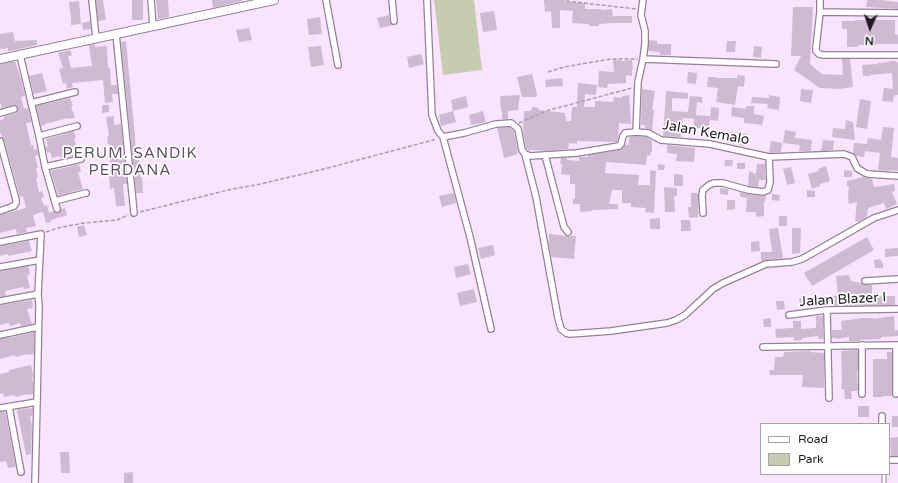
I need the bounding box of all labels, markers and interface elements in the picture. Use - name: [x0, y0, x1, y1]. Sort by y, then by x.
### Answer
- north arrow: [850, 8, 890, 48]
- text: N: [865, 34, 874, 47]
- street label: Jalan Kemalo: [661, 117, 751, 149]
- district label: PERUM. SANDIK PERDANA: [62, 145, 198, 180]
- street label: Jalan Blazer I: [799, 289, 887, 311]
- legend: [760, 423, 890, 475]
- text: Road: [798, 432, 828, 446]
- text: Park: [798, 452, 824, 466]

